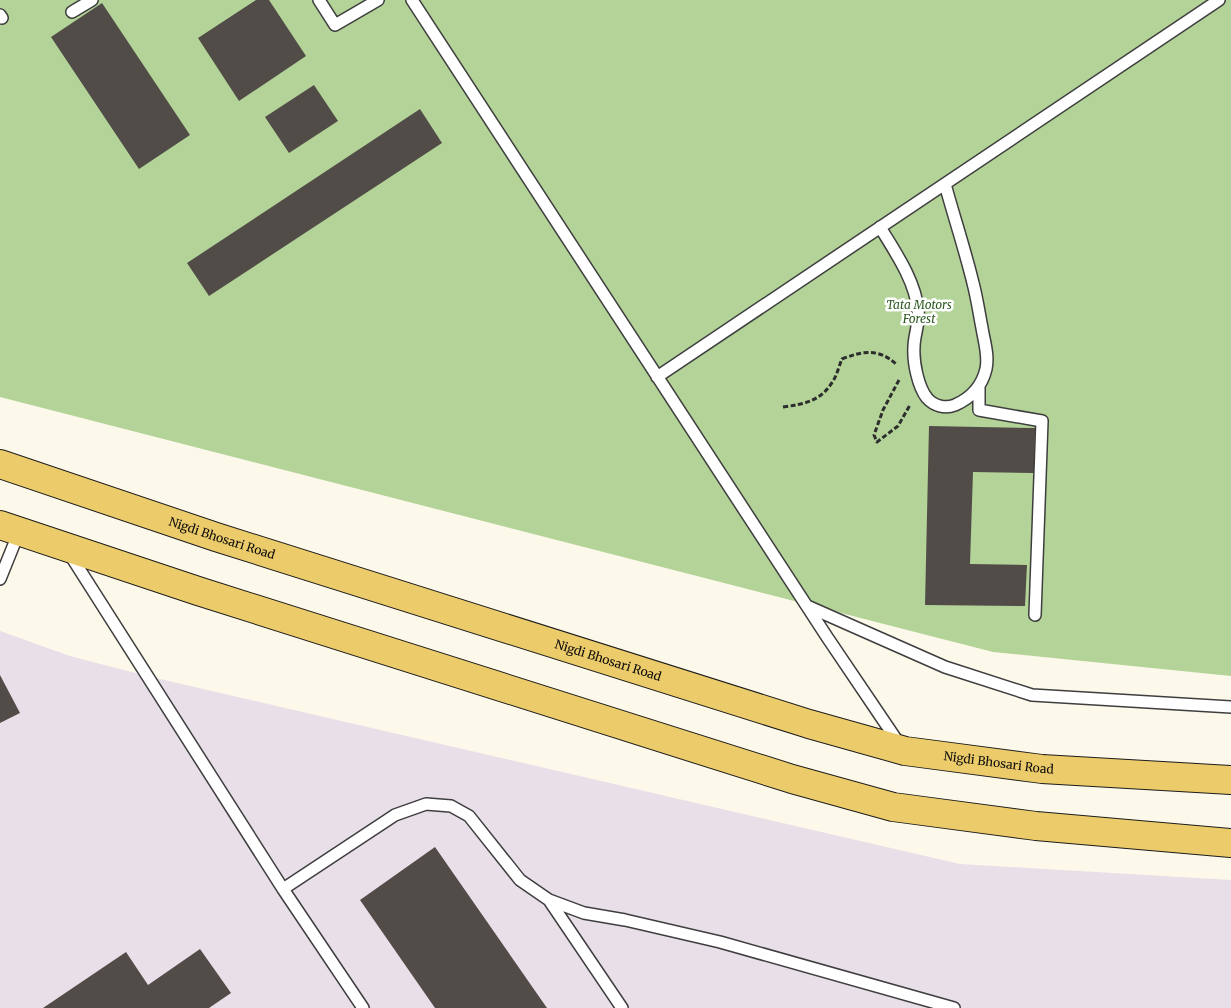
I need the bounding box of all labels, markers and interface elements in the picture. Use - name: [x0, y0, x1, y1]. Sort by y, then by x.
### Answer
- park label: Tata Motors Forest: [886, 297, 952, 326]
- street label: Nigdi Bhosari Road: [167, 514, 277, 562]
- street label: Nigdi Bhosari Road: [553, 636, 663, 684]
- street label: Nigdi Bhosari Road: [943, 748, 1054, 777]

